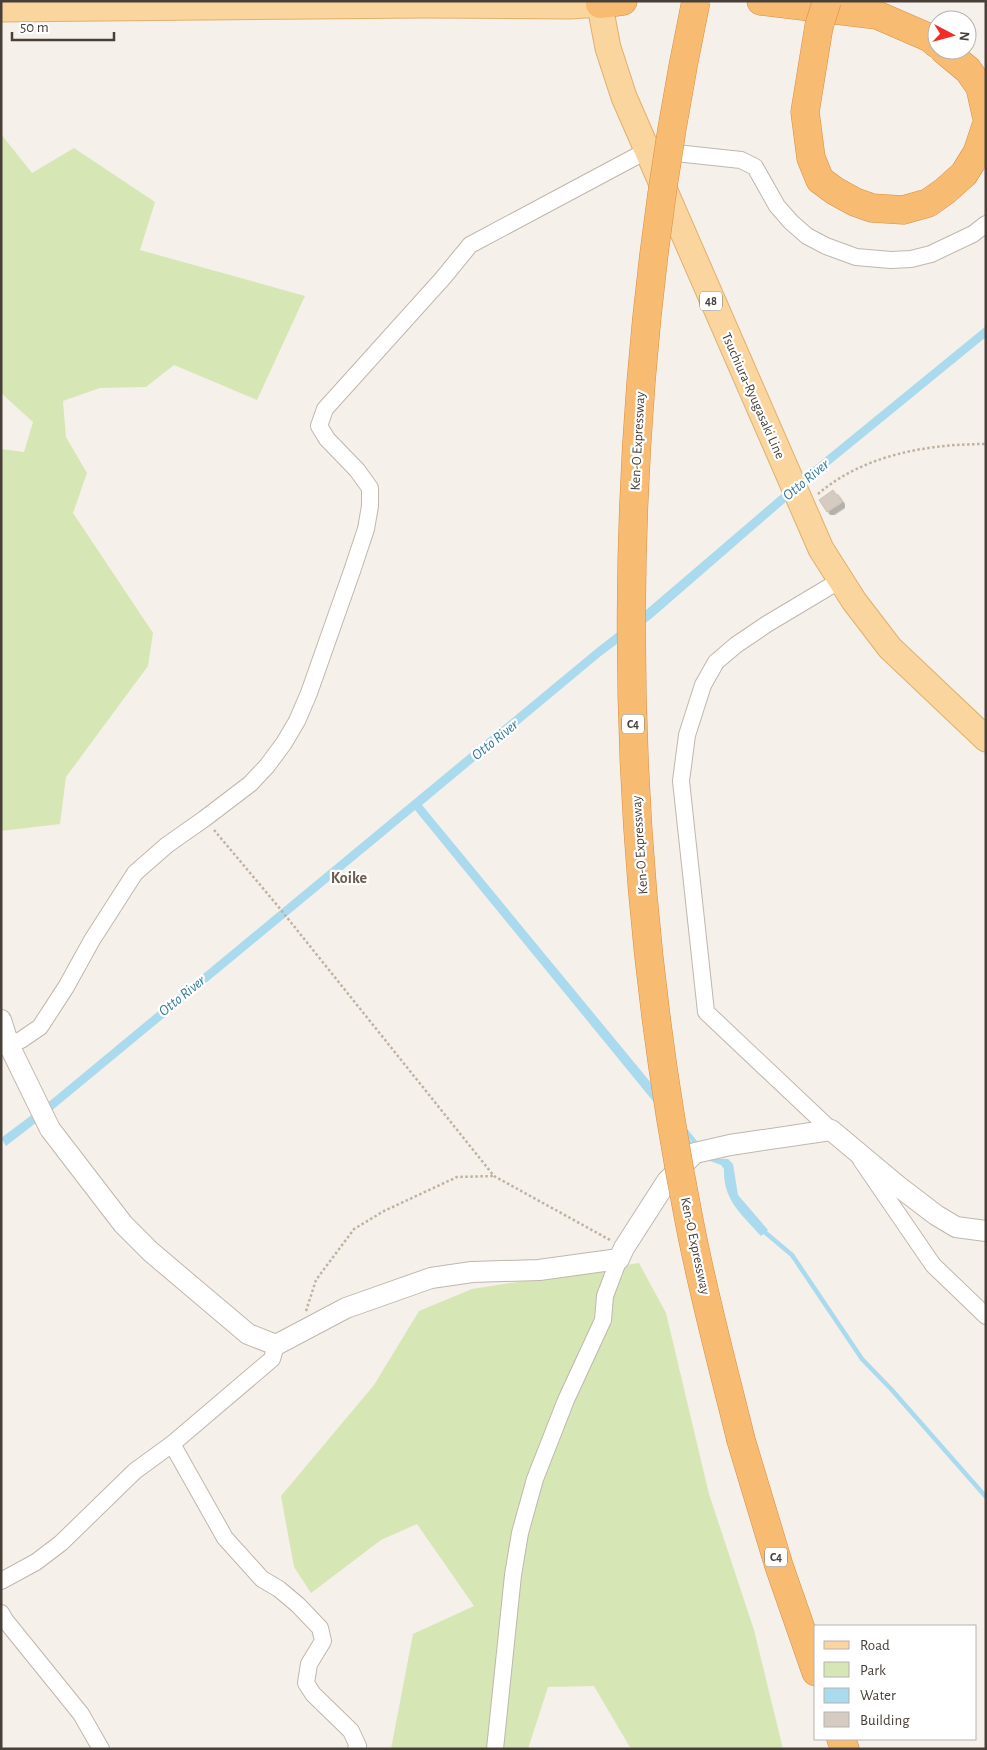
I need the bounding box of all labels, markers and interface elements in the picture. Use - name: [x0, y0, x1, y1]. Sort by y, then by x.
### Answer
- scale bar: [12, 10, 115, 42]
- north arrow: [927, 10, 977, 60]
- text: 50 m: [20, 20, 49, 35]
- text: N: [956, 31, 971, 42]
- road number: 48: [700, 292, 722, 310]
- street label: Tsuchiura-Ryugasaki Line: [719, 331, 787, 461]
- street label: Ken-O Expressway: [628, 391, 648, 491]
- water label: Otto River: [780, 456, 833, 503]
- road number: C4: [622, 714, 644, 734]
- water label: Otto River: [469, 716, 522, 763]
- street label: Ken-O Expressway: [630, 795, 650, 895]
- district label: Koike: [331, 870, 368, 886]
- water label: Otto River: [156, 972, 209, 1019]
- street label: Ken-O Expressway: [678, 1196, 712, 1296]
- road number: C4: [765, 1548, 787, 1566]
- legend: [814, 1625, 977, 1740]
- text: Road: [860, 1638, 890, 1653]
- text: Park: [860, 1663, 886, 1678]
- text: Water: [860, 1688, 896, 1703]
- text: Building: [860, 1713, 910, 1728]

